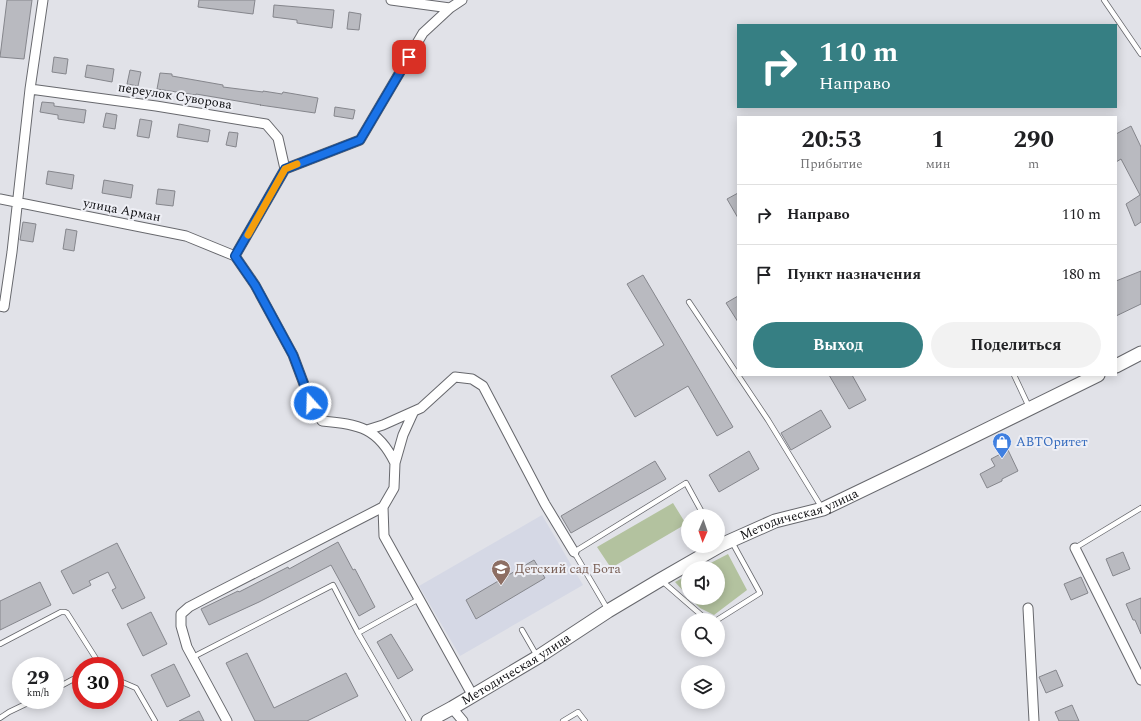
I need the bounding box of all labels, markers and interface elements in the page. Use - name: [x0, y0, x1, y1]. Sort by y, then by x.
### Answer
- text: 110 m: [819, 31, 898, 74]
- pin: [392, 40, 426, 74]
- icon: right: [753, 40, 805, 92]
- icon: arrive: [398, 46, 420, 68]
- text: Направо: [819, 70, 891, 97]
- street label: переулок Суворова: [117, 77, 234, 115]
- text: 20:53: [801, 122, 861, 158]
- text: 1: [931, 122, 945, 158]
- text: 290: [1013, 122, 1054, 158]
- text: Прибытие: [800, 154, 863, 174]
- text: мин: [926, 154, 950, 174]
- text: m: [1028, 154, 1039, 174]
- street label: улица Арман: [81, 193, 163, 227]
- text: Направо: [787, 203, 850, 226]
- text: 110 m: [1062, 203, 1101, 226]
- icon: right: [753, 204, 775, 226]
- text: Пункт назначения: [787, 263, 921, 286]
- text: 180 m: [1062, 263, 1101, 286]
- icon: arrive: [753, 264, 775, 286]
- button: Выход: [753, 322, 923, 368]
- button: Поделиться: [931, 322, 1101, 368]
- position arrow: [290, 382, 332, 424]
- shop icon: АВТОритет: [991, 431, 1013, 459]
- place label: АВТОритет: [1016, 432, 1088, 452]
- street label: Методическая улица: [737, 483, 862, 545]
- north arrow: [681, 509, 725, 553]
- map controls: [681, 509, 725, 709]
- school or university icon: Детский сад Бота: [490, 558, 512, 586]
- place label: Детский сад Бота: [515, 559, 621, 579]
- button: sound: [681, 561, 725, 605]
- button: search: [681, 613, 725, 657]
- street label: Методическая улица: [457, 628, 575, 710]
- speed limit sign: 30: [72, 657, 124, 709]
- text: 29: [27, 663, 49, 693]
- button: layers: [681, 665, 725, 709]
- text: km/h: [27, 685, 49, 701]

